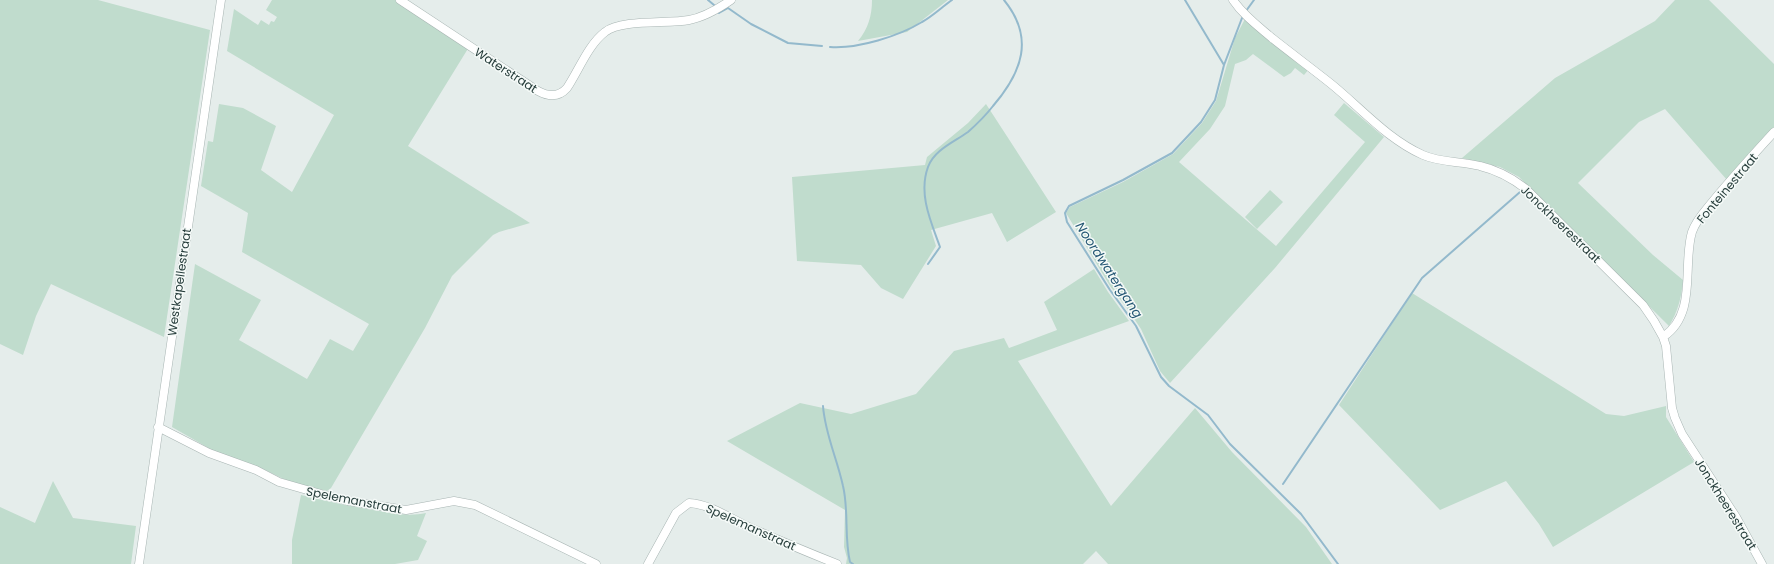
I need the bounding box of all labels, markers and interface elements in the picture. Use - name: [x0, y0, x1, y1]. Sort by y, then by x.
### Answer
- street label: Waterstraat: [471, 43, 541, 97]
- street label: Fonteinestraat: [1693, 149, 1761, 227]
- street label: Jonckheerestraat: [1517, 181, 1605, 267]
- water label: Noordwatergang: [1071, 218, 1147, 322]
- street label: Westkapellestraat: [163, 227, 195, 337]
- street label: Jonckheerestraat: [1691, 455, 1761, 553]
- street label: Spelemanstraat: [305, 482, 403, 518]
- street label: Spelemanstraat: [703, 500, 799, 554]

